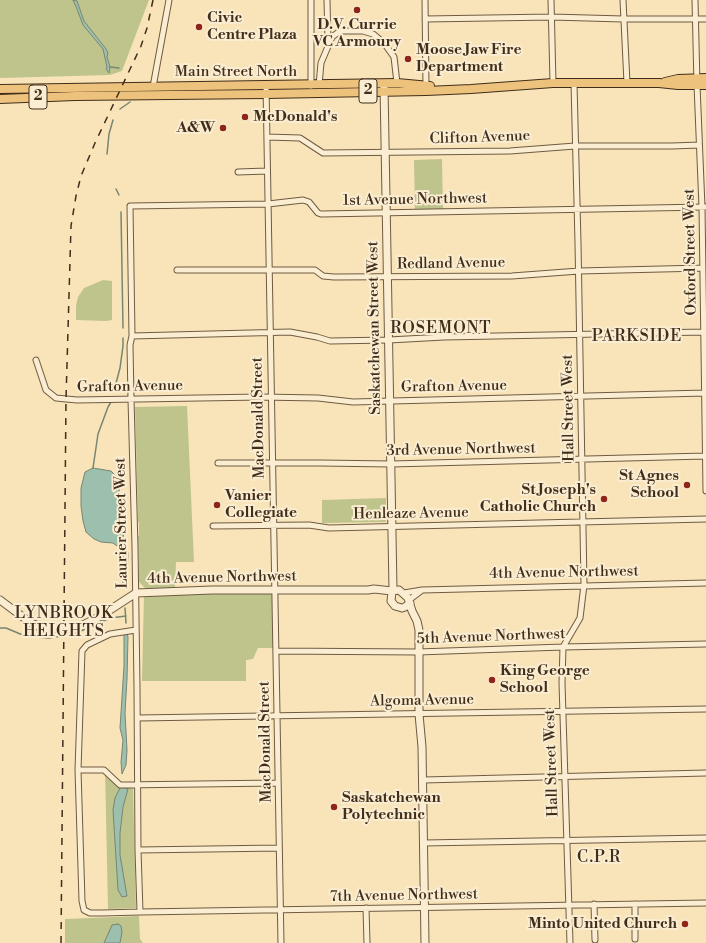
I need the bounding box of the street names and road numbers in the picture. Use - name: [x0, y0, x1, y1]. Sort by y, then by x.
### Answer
- street label: Main Street North: [175, 63, 297, 81]
- road number: 2: [359, 79, 377, 103]
- road number: 2: [29, 85, 47, 109]
- street label: Clifton Avenue: [429, 127, 531, 149]
- street label: Oxford Street West: [681, 188, 701, 316]
- street label: 1st Avenue Northwest: [343, 190, 487, 210]
- street label: Saskatchewan Street West: [364, 241, 386, 415]
- street label: Redland Avenue: [397, 254, 505, 274]
- street label: Hall Street West: [559, 354, 579, 462]
- street label: MacDonald Street: [249, 357, 269, 479]
- street label: Grafton Avenue: [77, 377, 183, 397]
- street label: Grafton Avenue: [401, 377, 507, 397]
- street label: 3rd Avenue Northwest: [386, 440, 536, 460]
- street label: Laurier Street West: [112, 457, 132, 589]
- street label: Henleaze Avenue: [353, 504, 469, 524]
- street label: 4th Avenue Northwest: [489, 563, 639, 583]
- street label: 4th Avenue Northwest: [147, 568, 297, 588]
- street label: 5th Avenue Northwest: [416, 625, 566, 649]
- street label: MacDonald Street: [256, 681, 276, 803]
- street label: Algoma Avenue: [370, 691, 474, 711]
- street label: Hall Street West: [541, 709, 563, 817]
- street label: 7th Avenue Northwest: [330, 886, 478, 906]

